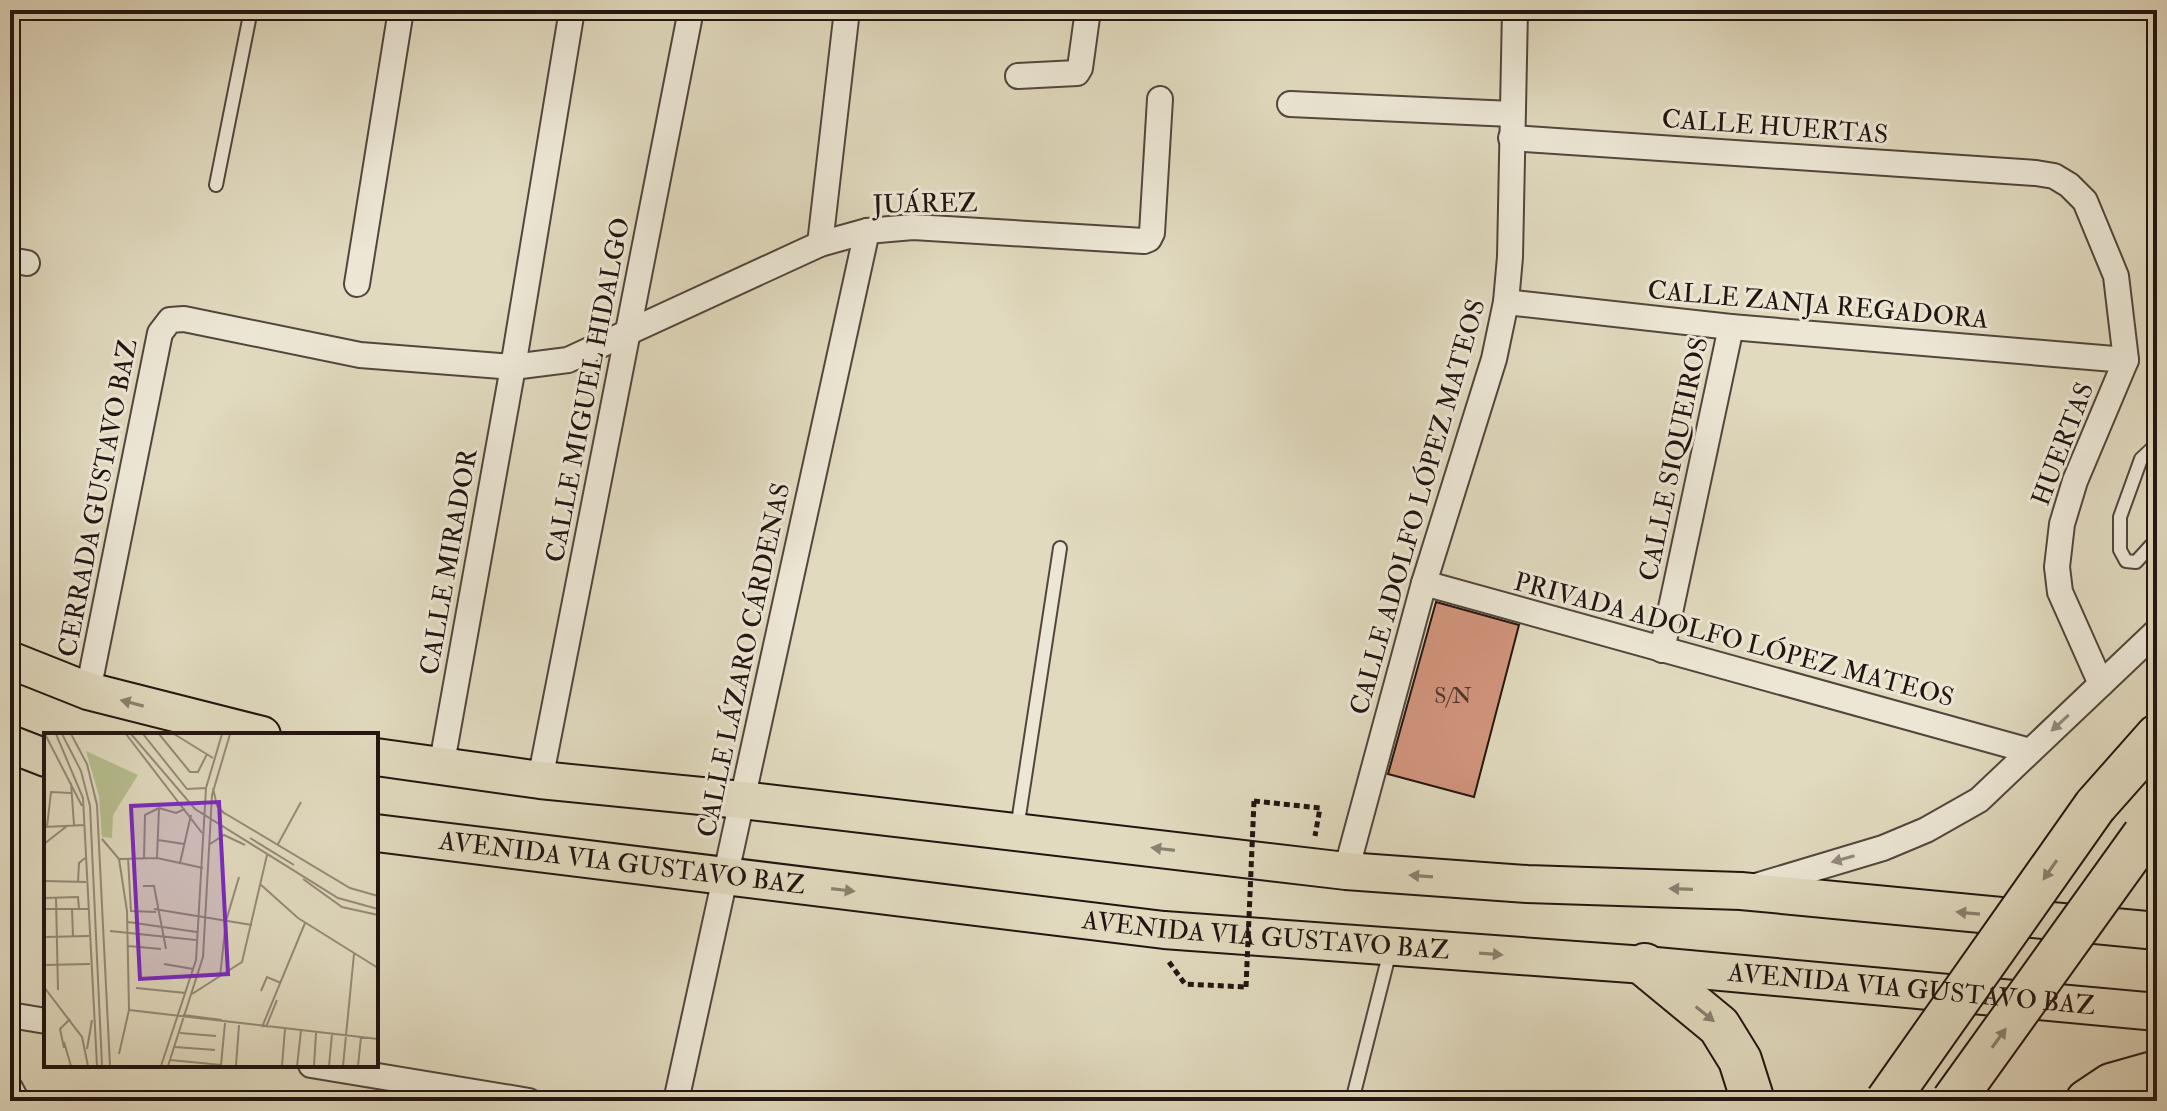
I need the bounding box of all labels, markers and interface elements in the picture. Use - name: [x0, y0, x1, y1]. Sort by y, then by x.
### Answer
- street label: CALLE HUERTAS: [1661, 103, 1889, 151]
- street label: JUÁREZ: [871, 185, 978, 221]
- street label: CALLE MIGUEL HIDALGO: [539, 215, 637, 565]
- street label: CALLE ZANJA REGADORA: [1646, 274, 1990, 336]
- street label: CALLE ADOLFO LÓPEZ MATEOS: [1341, 295, 1493, 719]
- street label: CALLE SIQUEIROS: [1632, 334, 1716, 584]
- street label: CERRADA GUSTAVO BAZ: [51, 336, 145, 660]
- street label: HUERTAS: [2025, 378, 2101, 510]
- street label: CALLE MIRADOR: [413, 445, 485, 677]
- street label: CALLE LÁZARO CÁRDENAS: [689, 479, 797, 840]
- street label: PRIVADA ADOLFO LÓPEZ MATEOS: [1510, 564, 1958, 714]
- house number: S/N: [1434, 682, 1472, 710]
- one-way arrow: [120, 696, 145, 708]
- one-way arrow: [2050, 714, 2069, 732]
- inset map: [44, 733, 378, 1067]
- street label: AVENIDA VIA GUSTAVO BAZ: [436, 825, 807, 902]
- one-way arrow: [1150, 843, 1175, 856]
- one-way arrow: [1831, 853, 1855, 866]
- one-way arrow: [2042, 859, 2058, 881]
- one-way arrow: [1408, 869, 1433, 882]
- one-way arrow: [830, 883, 855, 896]
- one-way arrow: [1668, 883, 1693, 896]
- street label: AVENIDA VIA GUSTAVO BAZ: [1079, 904, 1451, 967]
- one-way arrow: [1955, 906, 1980, 919]
- one-way arrow: [1479, 948, 1504, 961]
- street label: AVENIDA VIA GUSTAVO BAZ: [1726, 957, 2097, 1022]
- one-way arrow: [1695, 1006, 1715, 1022]
- one-way arrow: [1990, 1027, 2006, 1048]

